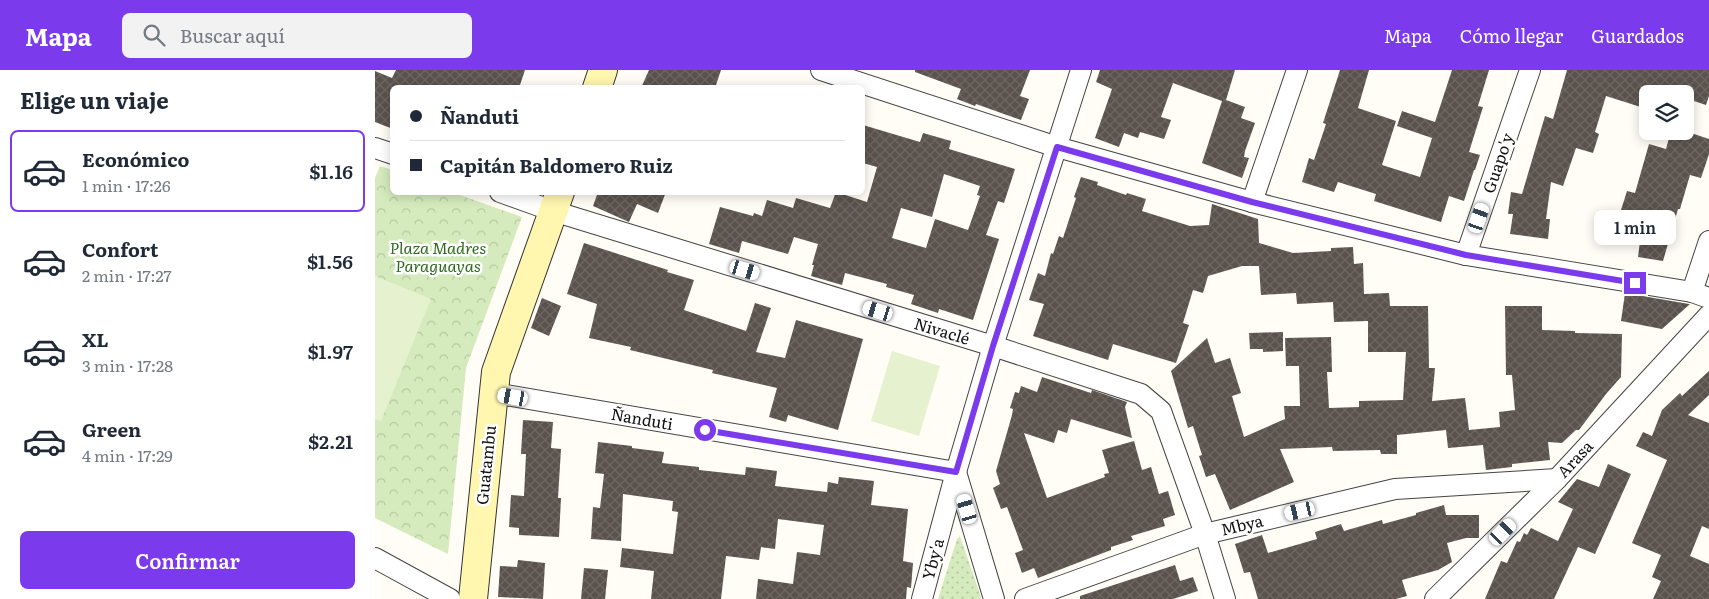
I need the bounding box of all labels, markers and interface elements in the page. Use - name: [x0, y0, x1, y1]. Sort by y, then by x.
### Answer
- search box: [122, 13, 472, 58]
- text: Mapa: [25, 18, 92, 53]
- icon: search: [140, 21, 168, 49]
- text: Buscar aquí: [180, 21, 285, 49]
- text: Mapa: [1384, 22, 1432, 49]
- text: Cómo llegar: [1460, 22, 1563, 49]
- text: Guardados: [1591, 22, 1684, 49]
- text: Elige un viaje: [20, 83, 169, 116]
- map controls: [1639, 85, 1694, 140]
- button: layers: [1639, 85, 1694, 140]
- text: Ñanduti: [440, 102, 519, 130]
- street label: Guapo'y: [1476, 129, 1519, 196]
- text: Económico: [82, 145, 189, 173]
- icon: car: [22, 149, 67, 194]
- text: Capitán Baldomero Ruiz: [440, 151, 673, 179]
- text: $1.16: [309, 157, 353, 185]
- text: 1 min · 17:26: [82, 173, 171, 197]
- car: [1467, 201, 1490, 235]
- callout: 1 min: [1594, 210, 1676, 246]
- text: 1 min: [1614, 215, 1656, 239]
- text: Confort: [82, 235, 158, 263]
- park label: Plaza Madres Paraguayas: [390, 235, 486, 277]
- icon: car: [22, 239, 67, 284]
- text: $1.56: [307, 247, 353, 275]
- car: [728, 258, 761, 282]
- text: 2 min · 17:27: [82, 263, 172, 287]
- route end: [1624, 272, 1646, 294]
- car: [861, 299, 894, 323]
- street label: Nivaclé: [912, 310, 973, 350]
- text: XL: [82, 325, 109, 353]
- icon: car: [22, 329, 67, 374]
- text: $1.97: [307, 337, 353, 365]
- text: 3 min · 17:28: [82, 353, 173, 377]
- car: [496, 387, 529, 407]
- street label: Ñanduti: [609, 401, 675, 435]
- text: Green: [82, 415, 141, 443]
- icon: car: [22, 419, 67, 464]
- route start: [694, 419, 716, 441]
- street label: Guatambu: [469, 424, 501, 506]
- text: $2.21: [308, 427, 353, 455]
- street label: Arasa: [1551, 434, 1598, 482]
- text: 4 min · 17:29: [82, 443, 173, 467]
- car: [955, 492, 978, 526]
- car: [1283, 500, 1316, 522]
- street label: Mbya: [1218, 507, 1266, 541]
- car: [1487, 516, 1518, 548]
- button: Confirmar: [20, 531, 355, 589]
- street label: Yby'a: [915, 535, 949, 582]

